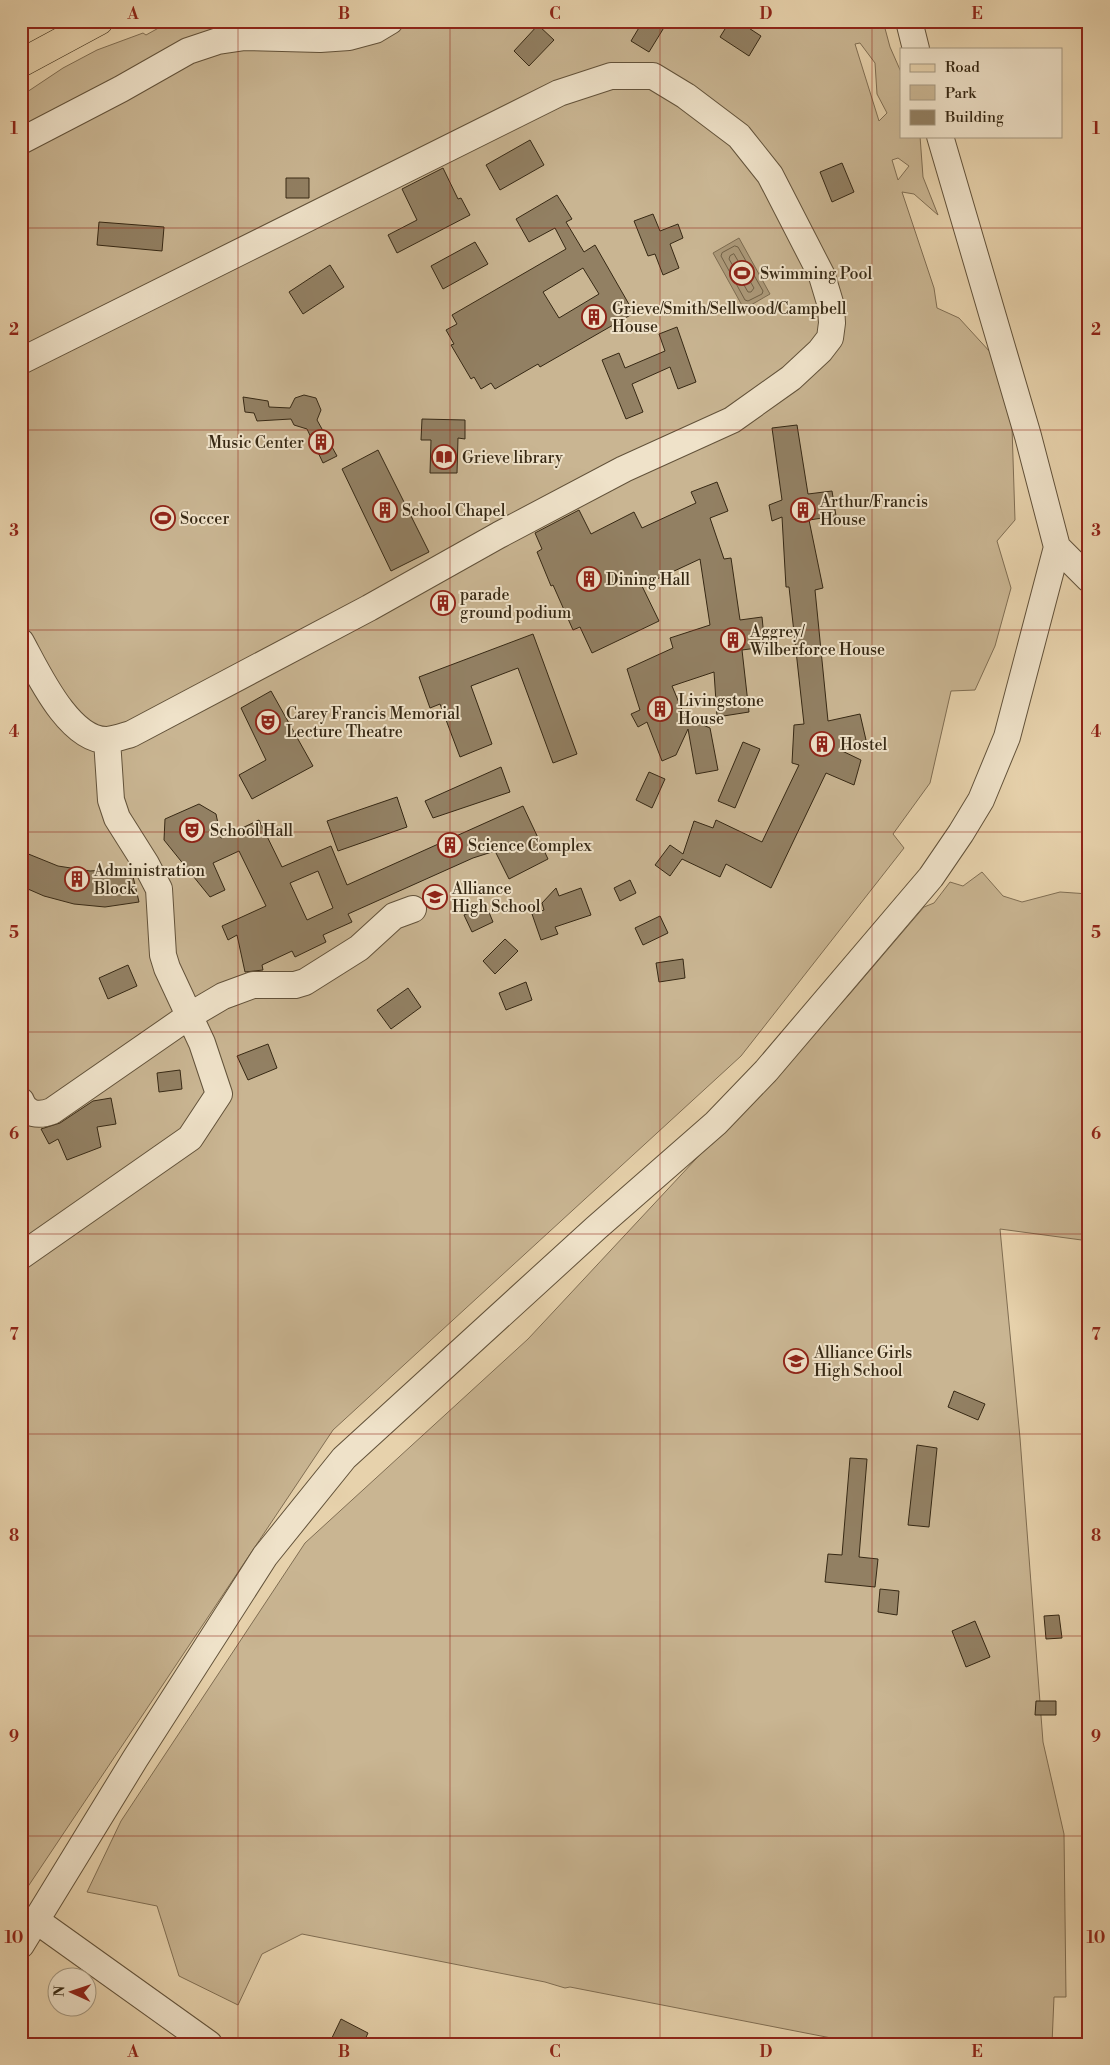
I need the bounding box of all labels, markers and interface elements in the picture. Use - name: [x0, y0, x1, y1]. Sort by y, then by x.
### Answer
- text: A: [126, 4, 139, 24]
- text: B: [338, 4, 350, 24]
- text: C: [549, 4, 561, 24]
- text: D: [760, 4, 773, 24]
- text: E: [971, 4, 983, 24]
- legend: [900, 48, 1062, 138]
- text: Road: [945, 58, 980, 77]
- text: Park: [945, 84, 977, 103]
- text: Building: [944, 108, 1004, 127]
- text: 1: [10, 119, 18, 139]
- text: 1: [1092, 119, 1100, 139]
- sports icon: Swimming Pool: [729, 260, 755, 286]
- place label: Swimming Pool: [760, 264, 873, 284]
- place label: Grieve/Smith/Sellwood/Campbell House: [612, 299, 847, 337]
- building icon: Grieve/Smith/Sellwood/Campbell House: [581, 304, 607, 330]
- text: 2: [9, 320, 19, 340]
- text: 2: [1091, 320, 1101, 340]
- building icon: Music Center: [308, 429, 334, 455]
- place label: Music Center: [208, 433, 304, 453]
- library icon: Grieve library: [431, 444, 457, 470]
- place label: Grieve library: [462, 448, 563, 468]
- place label: Arthur/Francis House: [819, 492, 928, 530]
- building icon: School Chapel: [372, 497, 398, 523]
- building icon: Arthur/Francis House: [790, 497, 816, 523]
- place label: School Chapel: [402, 501, 506, 521]
- sports icon: Soccer: [150, 505, 176, 531]
- place label: Soccer: [180, 509, 229, 529]
- text: 3: [9, 521, 19, 541]
- text: 3: [1091, 521, 1101, 541]
- building icon: Dining Hall: [576, 566, 602, 592]
- place label: Dining Hall: [606, 570, 690, 590]
- place label: parade ground podium: [460, 585, 571, 623]
- building icon: parade ground podium: [430, 590, 456, 616]
- place label: Aggrey/ Wilberforce House: [749, 622, 885, 660]
- building icon: Aggrey/ Wilberforce House: [720, 627, 746, 653]
- place label: Livingstone House: [678, 691, 764, 729]
- building icon: Livingstone House: [647, 696, 673, 722]
- place label: Carey Francis Memorial Lecture Theatre: [286, 704, 460, 742]
- theatre icon: Carey Francis Memorial Lecture Theatre: [255, 709, 281, 735]
- text: 4: [9, 722, 20, 742]
- text: 4: [1091, 722, 1102, 742]
- building icon: Hostel: [809, 731, 835, 757]
- place label: Hostel: [840, 735, 888, 755]
- theatre icon: School Hall: [179, 817, 205, 843]
- place label: School Hall: [210, 821, 293, 841]
- building icon: Science Complex: [437, 832, 463, 858]
- place label: Science Complex: [468, 836, 593, 856]
- place label: Administration Block: [93, 861, 206, 899]
- building icon: Administration Block: [64, 866, 90, 892]
- place label: Alliance High School: [451, 879, 541, 917]
- school or university icon: Alliance High School: [422, 884, 448, 910]
- text: 5: [9, 923, 19, 943]
- text: 5: [1091, 923, 1101, 943]
- text: 6: [9, 1124, 19, 1144]
- text: 6: [1091, 1124, 1101, 1144]
- text: 7: [9, 1325, 19, 1345]
- text: 7: [1091, 1325, 1101, 1345]
- place label: Alliance Girls High School: [813, 1343, 912, 1381]
- school or university icon: Alliance Girls High School: [783, 1348, 809, 1374]
- text: 8: [9, 1526, 19, 1546]
- text: 8: [1091, 1526, 1101, 1546]
- text: 9: [9, 1727, 19, 1747]
- text: 9: [1091, 1727, 1101, 1747]
- text: 10: [5, 1928, 23, 1948]
- text: 10: [1087, 1928, 1105, 1948]
- north arrow: [48, 1968, 98, 2018]
- text: N: [51, 1985, 69, 1997]
- text: A: [126, 2042, 139, 2062]
- text: B: [338, 2042, 350, 2062]
- text: C: [549, 2042, 561, 2062]
- text: D: [760, 2042, 773, 2062]
- text: E: [971, 2042, 983, 2062]

